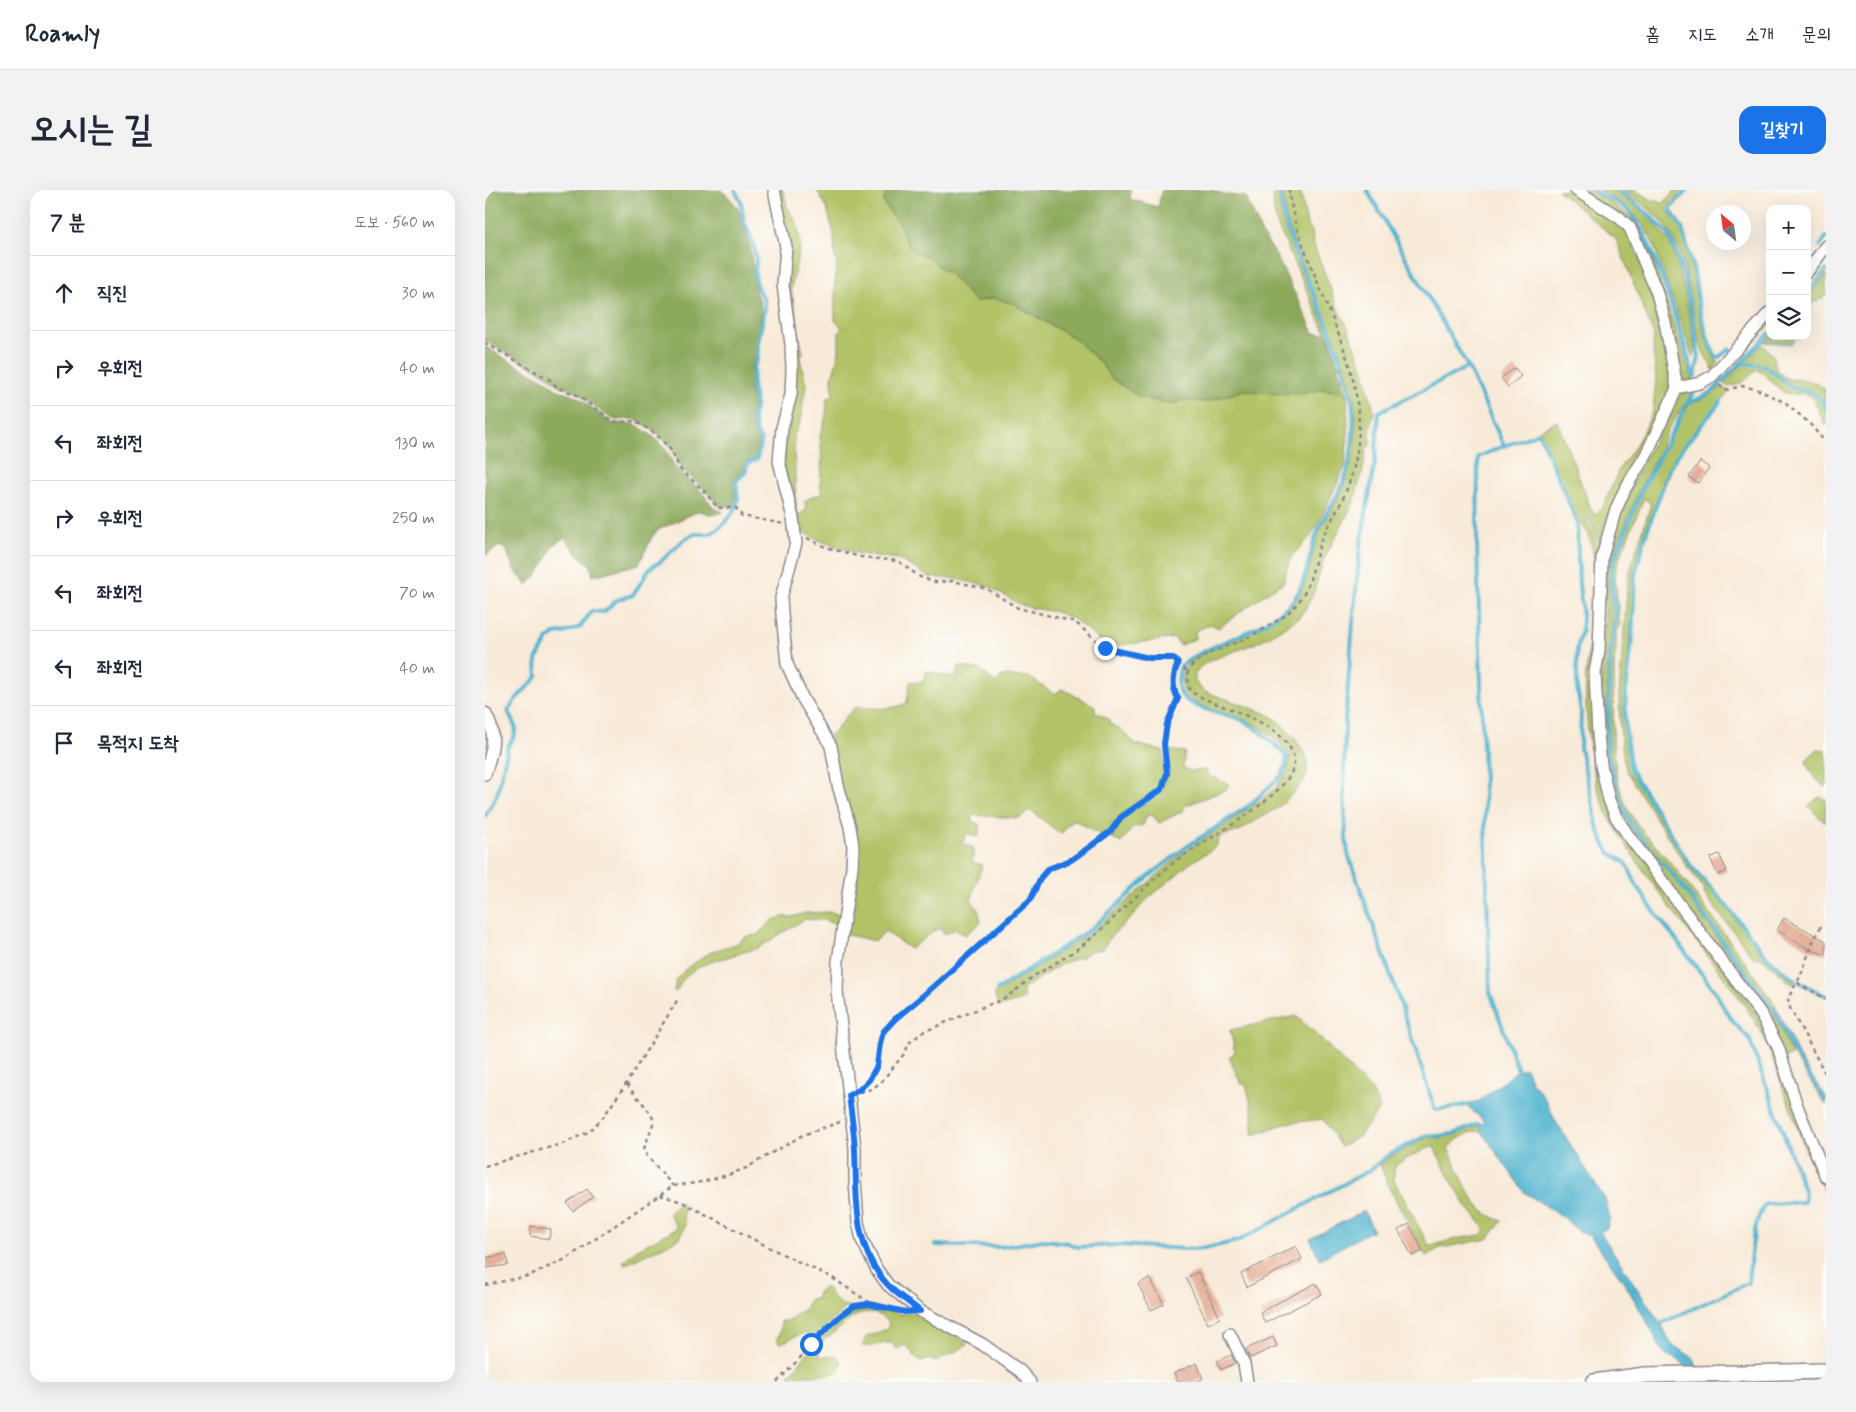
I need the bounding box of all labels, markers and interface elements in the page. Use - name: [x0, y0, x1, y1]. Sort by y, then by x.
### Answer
- text: Roamly: [25, 19, 100, 50]
- text: 홈: [1646, 23, 1660, 47]
- text: 지도: [1688, 23, 1717, 47]
- text: 소개: [1745, 23, 1774, 47]
- text: 문의: [1802, 23, 1831, 47]
- button: 길찾기: [1739, 106, 1826, 154]
- text: 오시는 길: [30, 107, 152, 153]
- north arrow: [1706, 205, 1751, 250]
- map controls: [1766, 205, 1811, 340]
- button: +: [1766, 205, 1811, 250]
- text: 7 분: [50, 209, 85, 237]
- text: 도보 · 560 m: [354, 212, 435, 233]
- button: −: [1766, 250, 1811, 295]
- icon: ahead: [50, 279, 78, 307]
- text: 직진: [97, 281, 128, 306]
- text: 30 m: [402, 283, 435, 304]
- button: layers: [1766, 295, 1811, 340]
- icon: right: [50, 354, 78, 382]
- text: 우회전: [97, 356, 143, 381]
- text: 40 m: [399, 358, 435, 379]
- icon: left: [50, 429, 78, 457]
- text: 좌회전: [97, 431, 143, 456]
- text: 130 m: [394, 433, 435, 454]
- icon: right: [50, 504, 78, 532]
- text: 우회전: [97, 506, 143, 531]
- text: 250 m: [392, 508, 435, 529]
- icon: left: [50, 579, 78, 607]
- text: 좌회전: [97, 581, 143, 606]
- text: 70 m: [399, 583, 435, 604]
- route end: [1094, 637, 1117, 660]
- icon: left: [50, 654, 78, 682]
- text: 좌회전: [97, 656, 143, 681]
- text: 40 m: [399, 658, 435, 679]
- icon: arrive: [50, 729, 78, 757]
- text: 목적지 도착: [97, 731, 179, 756]
- route start: [800, 1333, 823, 1356]

